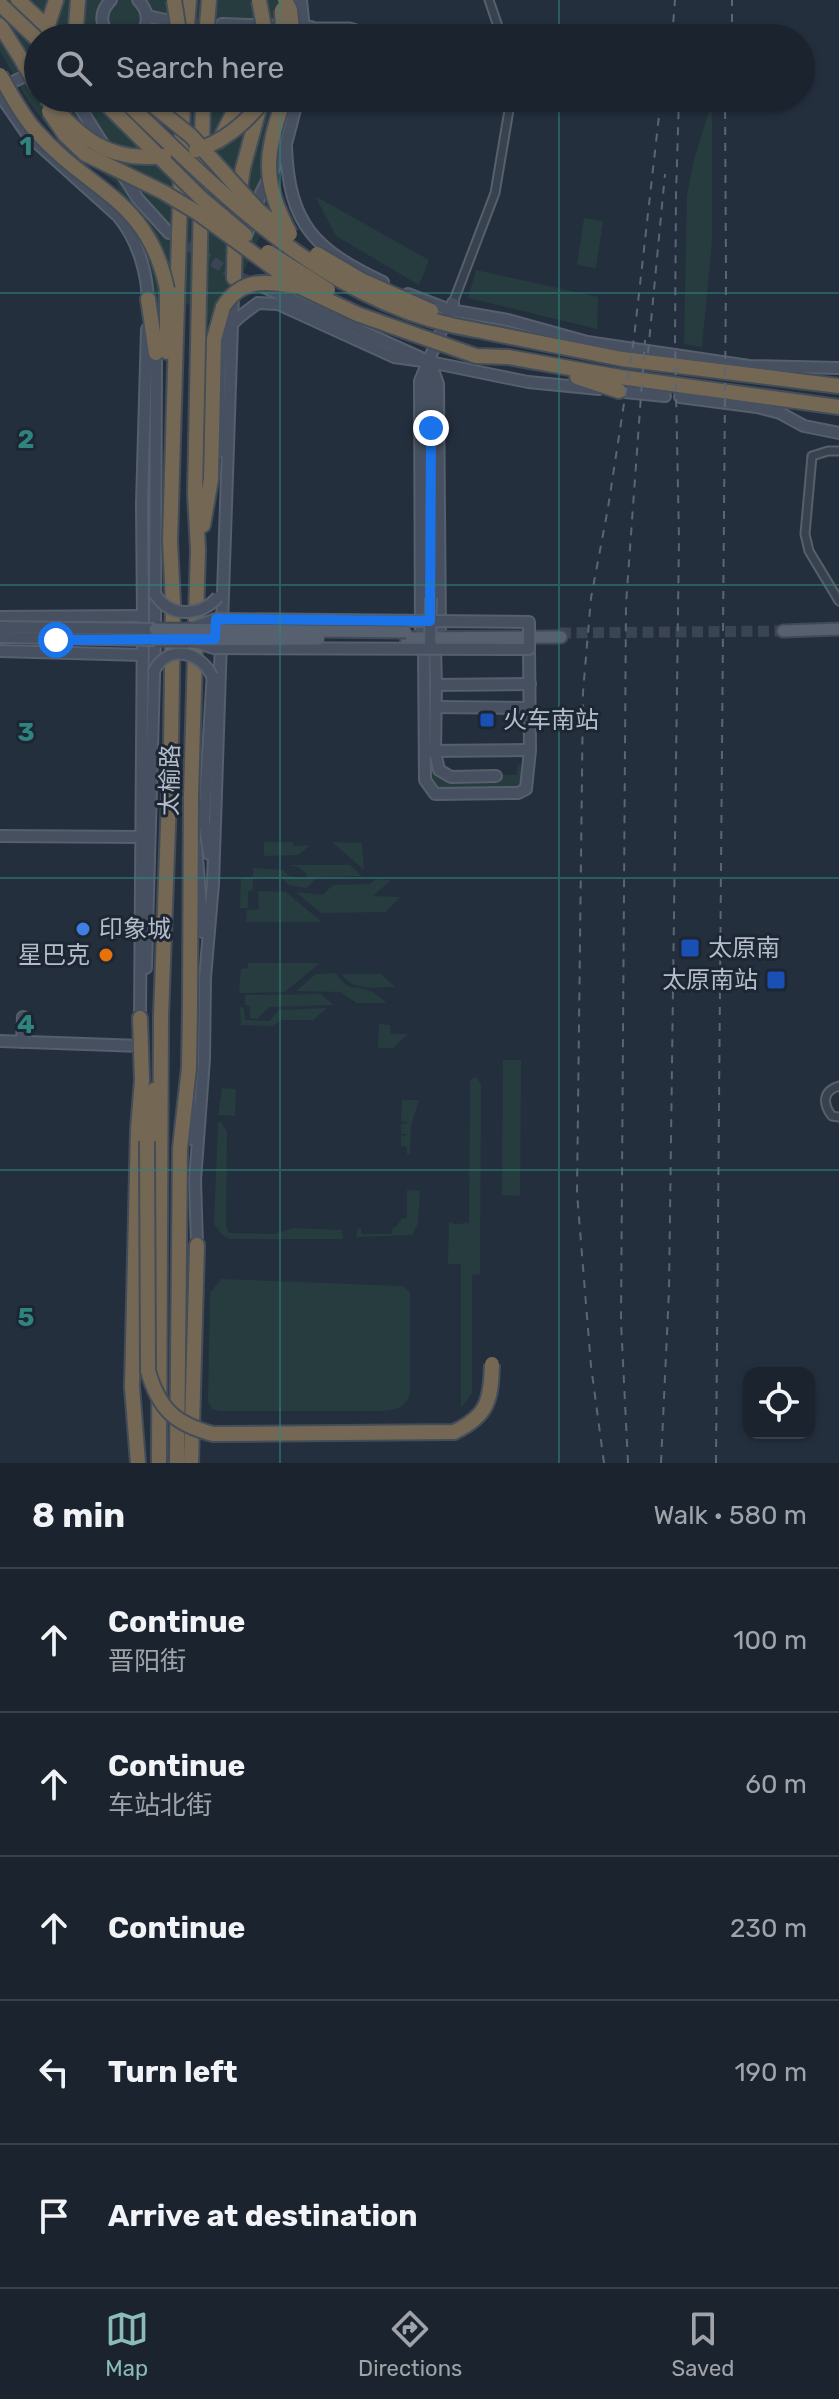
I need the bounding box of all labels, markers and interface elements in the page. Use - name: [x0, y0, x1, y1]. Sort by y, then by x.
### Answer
- search box: [24, 24, 815, 112]
- icon: search: [52, 46, 96, 90]
- text: Search here: [116, 50, 284, 86]
- text: 1: [20, 131, 32, 162]
- route end: [413, 410, 449, 446]
- text: 2: [18, 424, 34, 455]
- route start: [38, 622, 74, 658]
- place label: 火车南站: [503, 706, 599, 734]
- marker: 火车南站: [478, 711, 496, 729]
- text: 3: [17, 717, 35, 748]
- street label: 太榆路: [155, 744, 185, 816]
- place label: 印象城: [99, 915, 171, 943]
- marker: 印象城: [74, 920, 92, 938]
- place label: 太原南: [708, 934, 780, 962]
- marker: 太原南: [679, 937, 701, 959]
- place label: 星巴克: [18, 941, 90, 969]
- marker: 星巴克: [97, 946, 115, 964]
- place label: 太原南站: [662, 966, 758, 994]
- marker: 太原南站: [765, 969, 787, 991]
- text: 4: [17, 1009, 35, 1040]
- text: 5: [18, 1302, 34, 1333]
- map controls: [743, 1367, 815, 1439]
- button: locate: [743, 1367, 815, 1439]
- text: 8 min: [32, 1495, 125, 1536]
- text: Walk · 580 m: [654, 1500, 807, 1531]
- text: Continue: [108, 1604, 245, 1640]
- icon: ahead: [32, 1618, 76, 1662]
- text: 100 m: [733, 1625, 807, 1656]
- text: 晋阳街: [108, 1646, 186, 1677]
- text: Continue: [108, 1748, 245, 1784]
- icon: ahead: [32, 1762, 76, 1806]
- text: 60 m: [745, 1769, 807, 1800]
- text: 车站北街: [108, 1790, 212, 1821]
- icon: ahead: [32, 1906, 76, 1950]
- text: Continue: [108, 1910, 245, 1946]
- text: 230 m: [730, 1913, 807, 1944]
- icon: left: [32, 2050, 76, 2094]
- text: Turn left: [108, 2054, 238, 2090]
- text: 190 m: [734, 2057, 807, 2088]
- icon: arrive: [32, 2194, 76, 2238]
- text: Arrive at destination: [108, 2198, 418, 2234]
- tab: Map: [105, 2307, 149, 2382]
- tab: Directions: [358, 2307, 462, 2382]
- tab: Saved: [672, 2307, 734, 2382]

